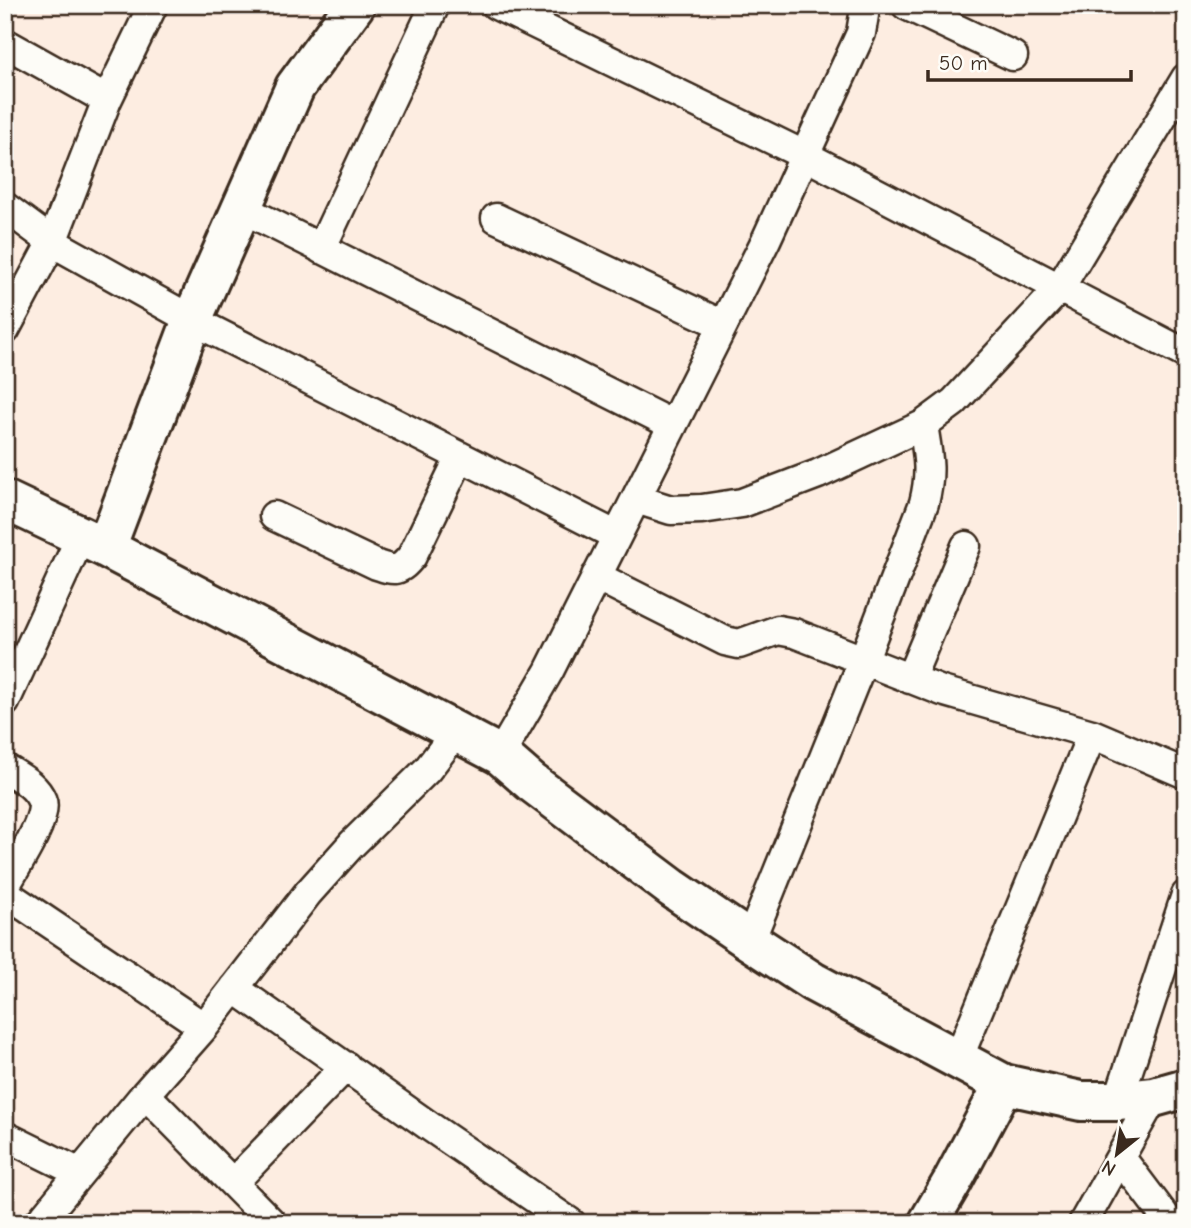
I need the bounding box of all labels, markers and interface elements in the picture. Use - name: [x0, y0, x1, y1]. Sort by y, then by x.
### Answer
- scale bar: [928, 38, 1132, 82]
- text: 50 m: [939, 51, 988, 75]
- north arrow: [1082, 1120, 1152, 1190]
- text: N: [1098, 1155, 1120, 1180]

